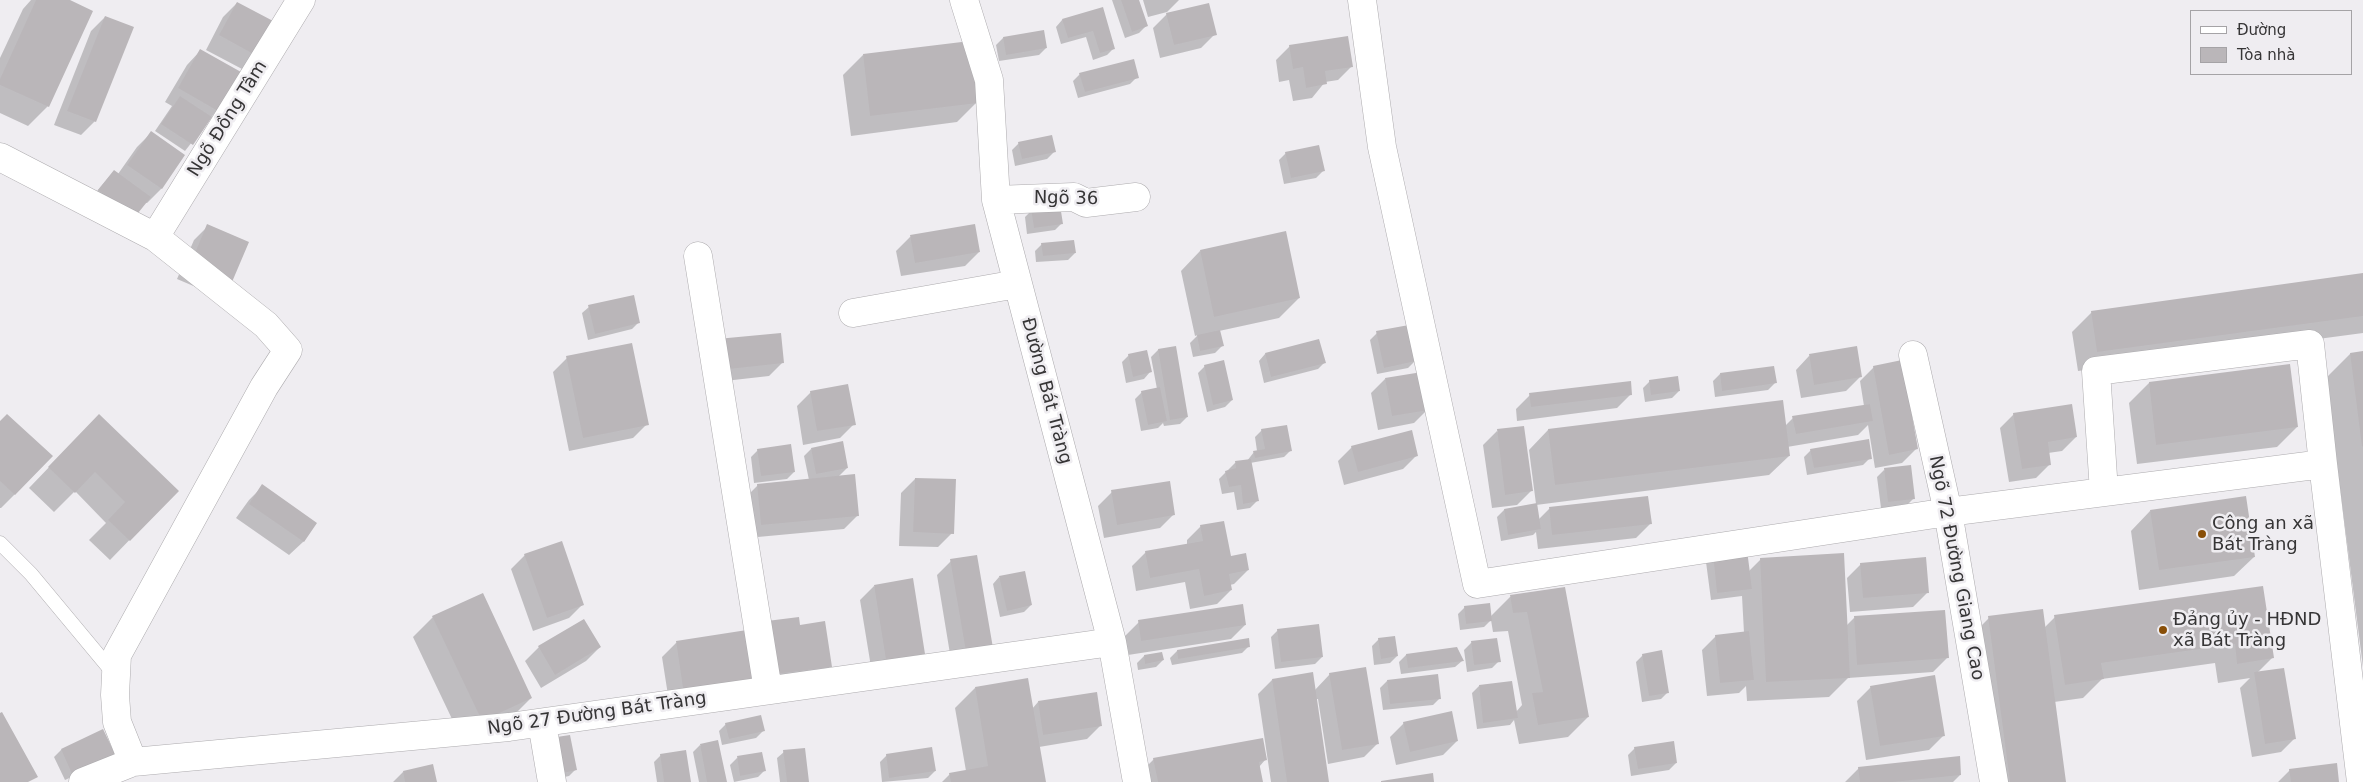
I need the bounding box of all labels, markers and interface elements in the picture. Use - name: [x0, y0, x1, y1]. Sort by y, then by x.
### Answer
- legend: [2190, 10, 2353, 75]
- text: Đường: [2237, 21, 2286, 39]
- text: Tòa nhà: [2237, 46, 2296, 64]
- street label: Ngõ Đồng Tâm: [184, 57, 272, 181]
- street label: Ngõ 36: [1034, 188, 1098, 210]
- street label: Đường Bát Tràng: [1016, 315, 1076, 467]
- street label: Ngõ 72 Đường Giang Cao: [1924, 454, 1988, 682]
- place label: Công an xã Bát Tràng: [2212, 513, 2314, 556]
- marker: Công an xã Bát Tràng: [2196, 528, 2208, 540]
- place label: Đảng ủy - HĐND xã Bát Tràng: [2173, 609, 2321, 652]
- marker: Đảng ủy - HĐND xã Bát Tràng: [2157, 624, 2169, 636]
- street label: Ngõ 27 Đường Bát Tràng: [486, 688, 708, 740]

